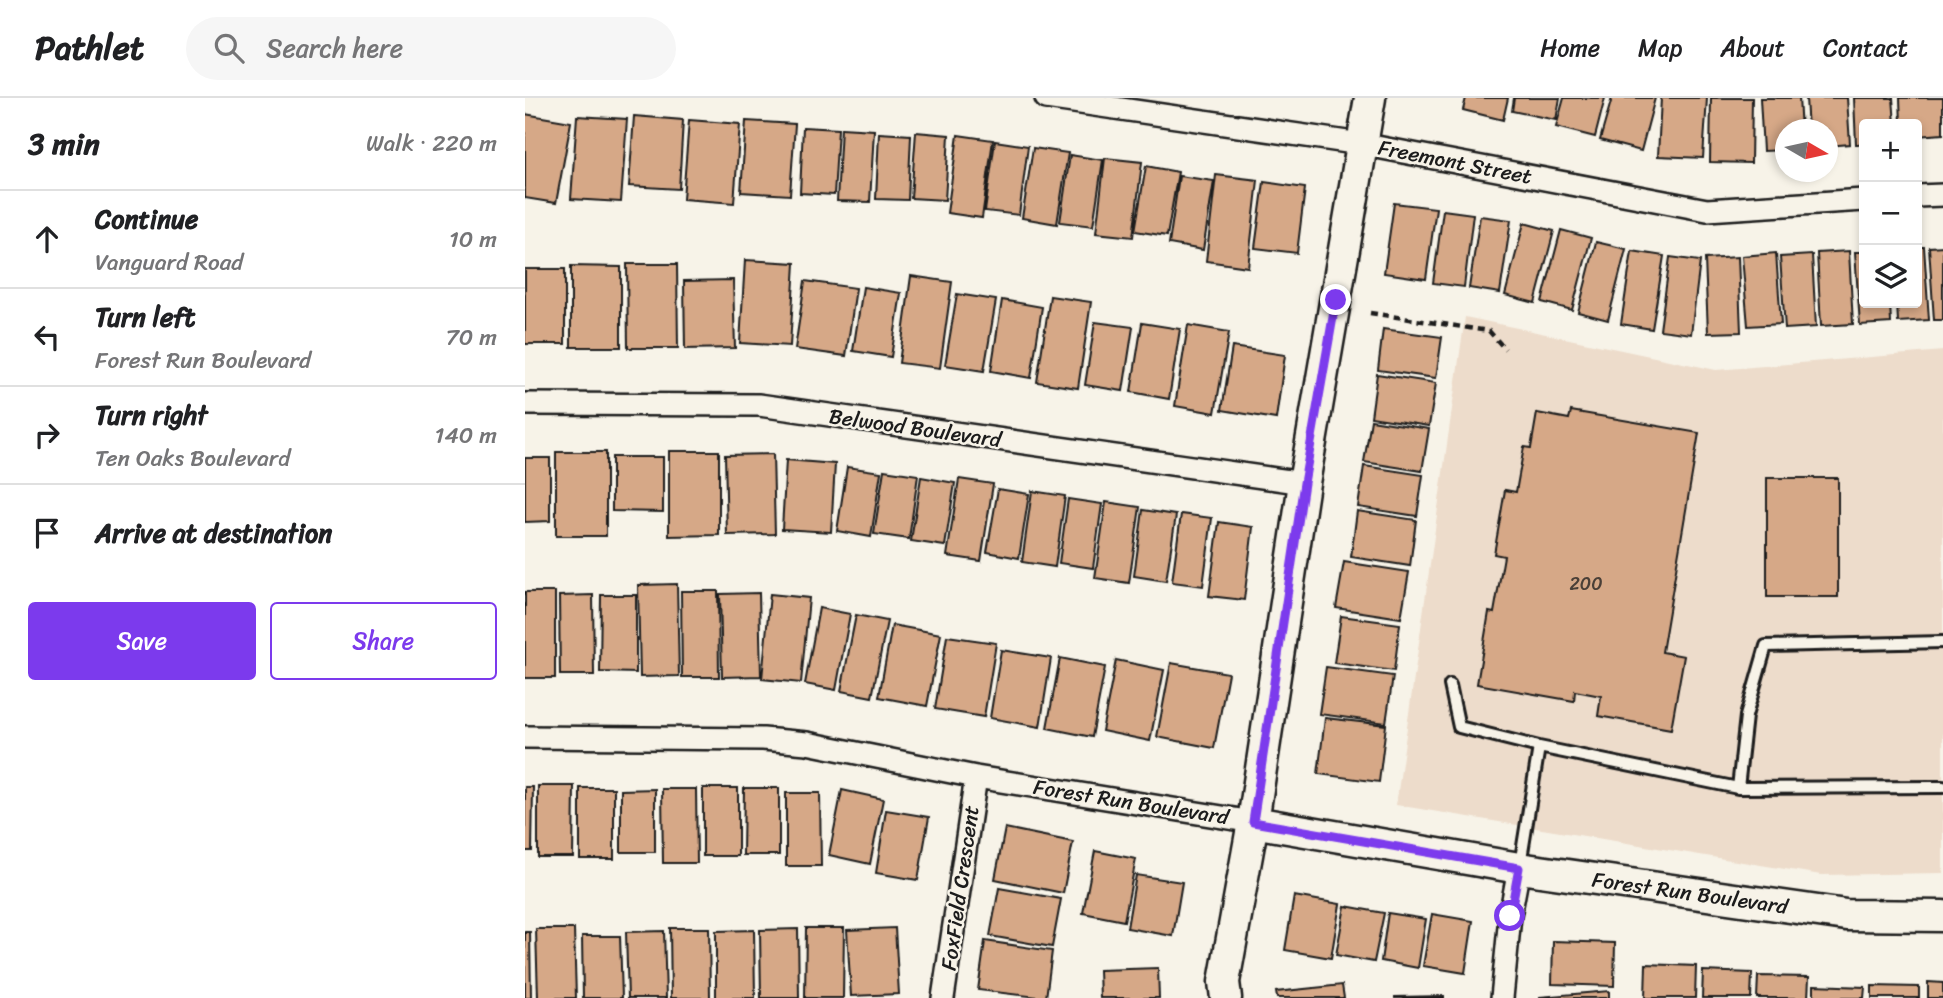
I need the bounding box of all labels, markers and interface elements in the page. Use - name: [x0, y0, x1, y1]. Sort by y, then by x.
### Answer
- search box: [186, 17, 676, 80]
- text: Pathlet: [35, 19, 144, 77]
- text: Search here: [266, 25, 403, 71]
- text: Home: [1540, 27, 1600, 69]
- text: Map: [1638, 27, 1682, 69]
- text: About: [1720, 27, 1785, 69]
- text: Contact: [1823, 27, 1908, 69]
- icon: search: [210, 29, 248, 67]
- text: 3 min: [28, 117, 100, 171]
- north arrow: [1775, 119, 1838, 182]
- map controls: [1859, 119, 1922, 308]
- button: +: [1859, 119, 1922, 182]
- text: Walk · 220 m: [366, 123, 497, 164]
- street label: Freemont Street: [1375, 128, 1535, 196]
- button: −: [1859, 182, 1922, 245]
- text: Continue: [95, 196, 198, 242]
- text: 10 m: [449, 219, 497, 260]
- icon: ahead: [28, 220, 66, 258]
- text: Vanguard Road: [95, 242, 243, 283]
- button: layers: [1859, 245, 1922, 308]
- route end: [1320, 284, 1351, 315]
- text: Turn left: [95, 294, 195, 340]
- text: 70 m: [446, 317, 497, 358]
- icon: left: [28, 318, 66, 356]
- text: Forest Run Boulevard: [95, 340, 311, 381]
- text: Turn right: [95, 392, 208, 438]
- street label: Belwood Boulevard: [826, 397, 1005, 459]
- text: 140 m: [435, 415, 497, 456]
- icon: right: [28, 416, 66, 454]
- text: Ten Oaks Boulevard: [95, 438, 290, 479]
- text: Arrive at destination: [95, 510, 332, 556]
- icon: arrive: [28, 514, 66, 552]
- house number: 200: [1569, 568, 1603, 600]
- button: Save: [28, 602, 256, 680]
- button: Share: [270, 602, 497, 680]
- street label: Forest Run Boulevard: [1031, 768, 1233, 837]
- street label: FoxField Crescent: [930, 803, 990, 973]
- street label: Forest Run Boulevard: [1590, 860, 1792, 926]
- route start: [1494, 900, 1525, 931]

